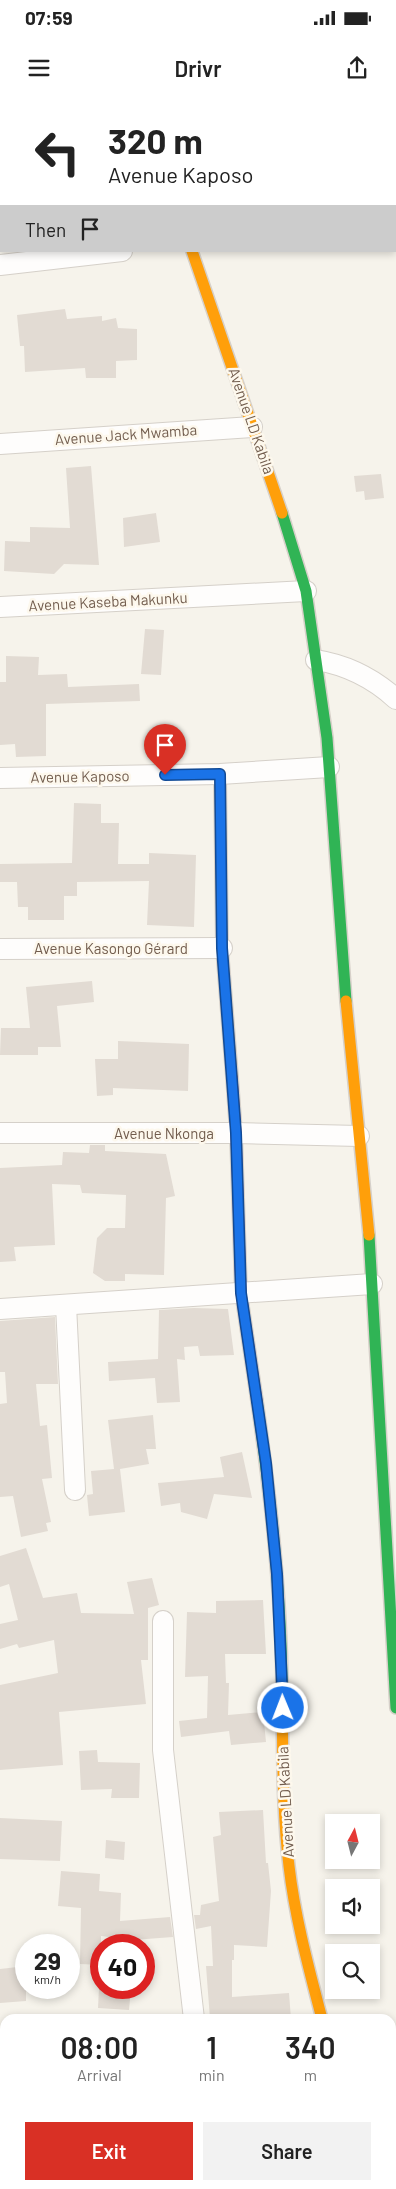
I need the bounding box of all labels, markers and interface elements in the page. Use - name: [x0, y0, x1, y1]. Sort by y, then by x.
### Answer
- text: 07:59: [25, 6, 73, 29]
- icon: menu: [25, 54, 53, 82]
- icon: share: [343, 54, 371, 82]
- text: Drivr: [175, 55, 221, 81]
- text: 320 m: [108, 119, 203, 161]
- icon: left: [25, 120, 90, 185]
- text: Avenue Kaposo: [108, 161, 254, 187]
- icon: arrive: [76, 215, 104, 243]
- text: Then: [25, 218, 66, 241]
- street label: Avenue LD Kabila: [225, 365, 279, 476]
- street label: Avenue Jack Mwamba: [54, 420, 198, 448]
- street label: Avenue Kaseba Makunku: [28, 588, 188, 614]
- pin: [144, 724, 186, 775]
- icon: arrive: [151, 731, 179, 759]
- street label: Avenue Kaposo: [30, 766, 130, 786]
- street label: Avenue Kasongo Gérard: [34, 939, 188, 957]
- street label: Avenue Nkonga: [114, 1124, 214, 1142]
- position arrow: [256, 1681, 308, 1733]
- street label: Avenue LD Kabila: [273, 1746, 297, 1858]
- north arrow: [325, 1814, 380, 1869]
- map controls: [325, 1814, 380, 1999]
- button: sound: [325, 1879, 380, 1934]
- speed limit sign: 40: [90, 1934, 155, 1999]
- button: search: [325, 1944, 380, 1999]
- text: 29: [34, 1945, 61, 1975]
- text: km/h: [34, 1972, 61, 1986]
- text: 08:00: [60, 2029, 138, 2065]
- text: 1: [206, 2029, 217, 2065]
- text: 340: [285, 2029, 336, 2065]
- text: Arrival: [77, 2065, 122, 2084]
- text: min: [199, 2065, 225, 2084]
- text: m: [304, 2065, 317, 2084]
- button: Exit: [25, 2122, 193, 2180]
- button: Share: [203, 2122, 371, 2180]

